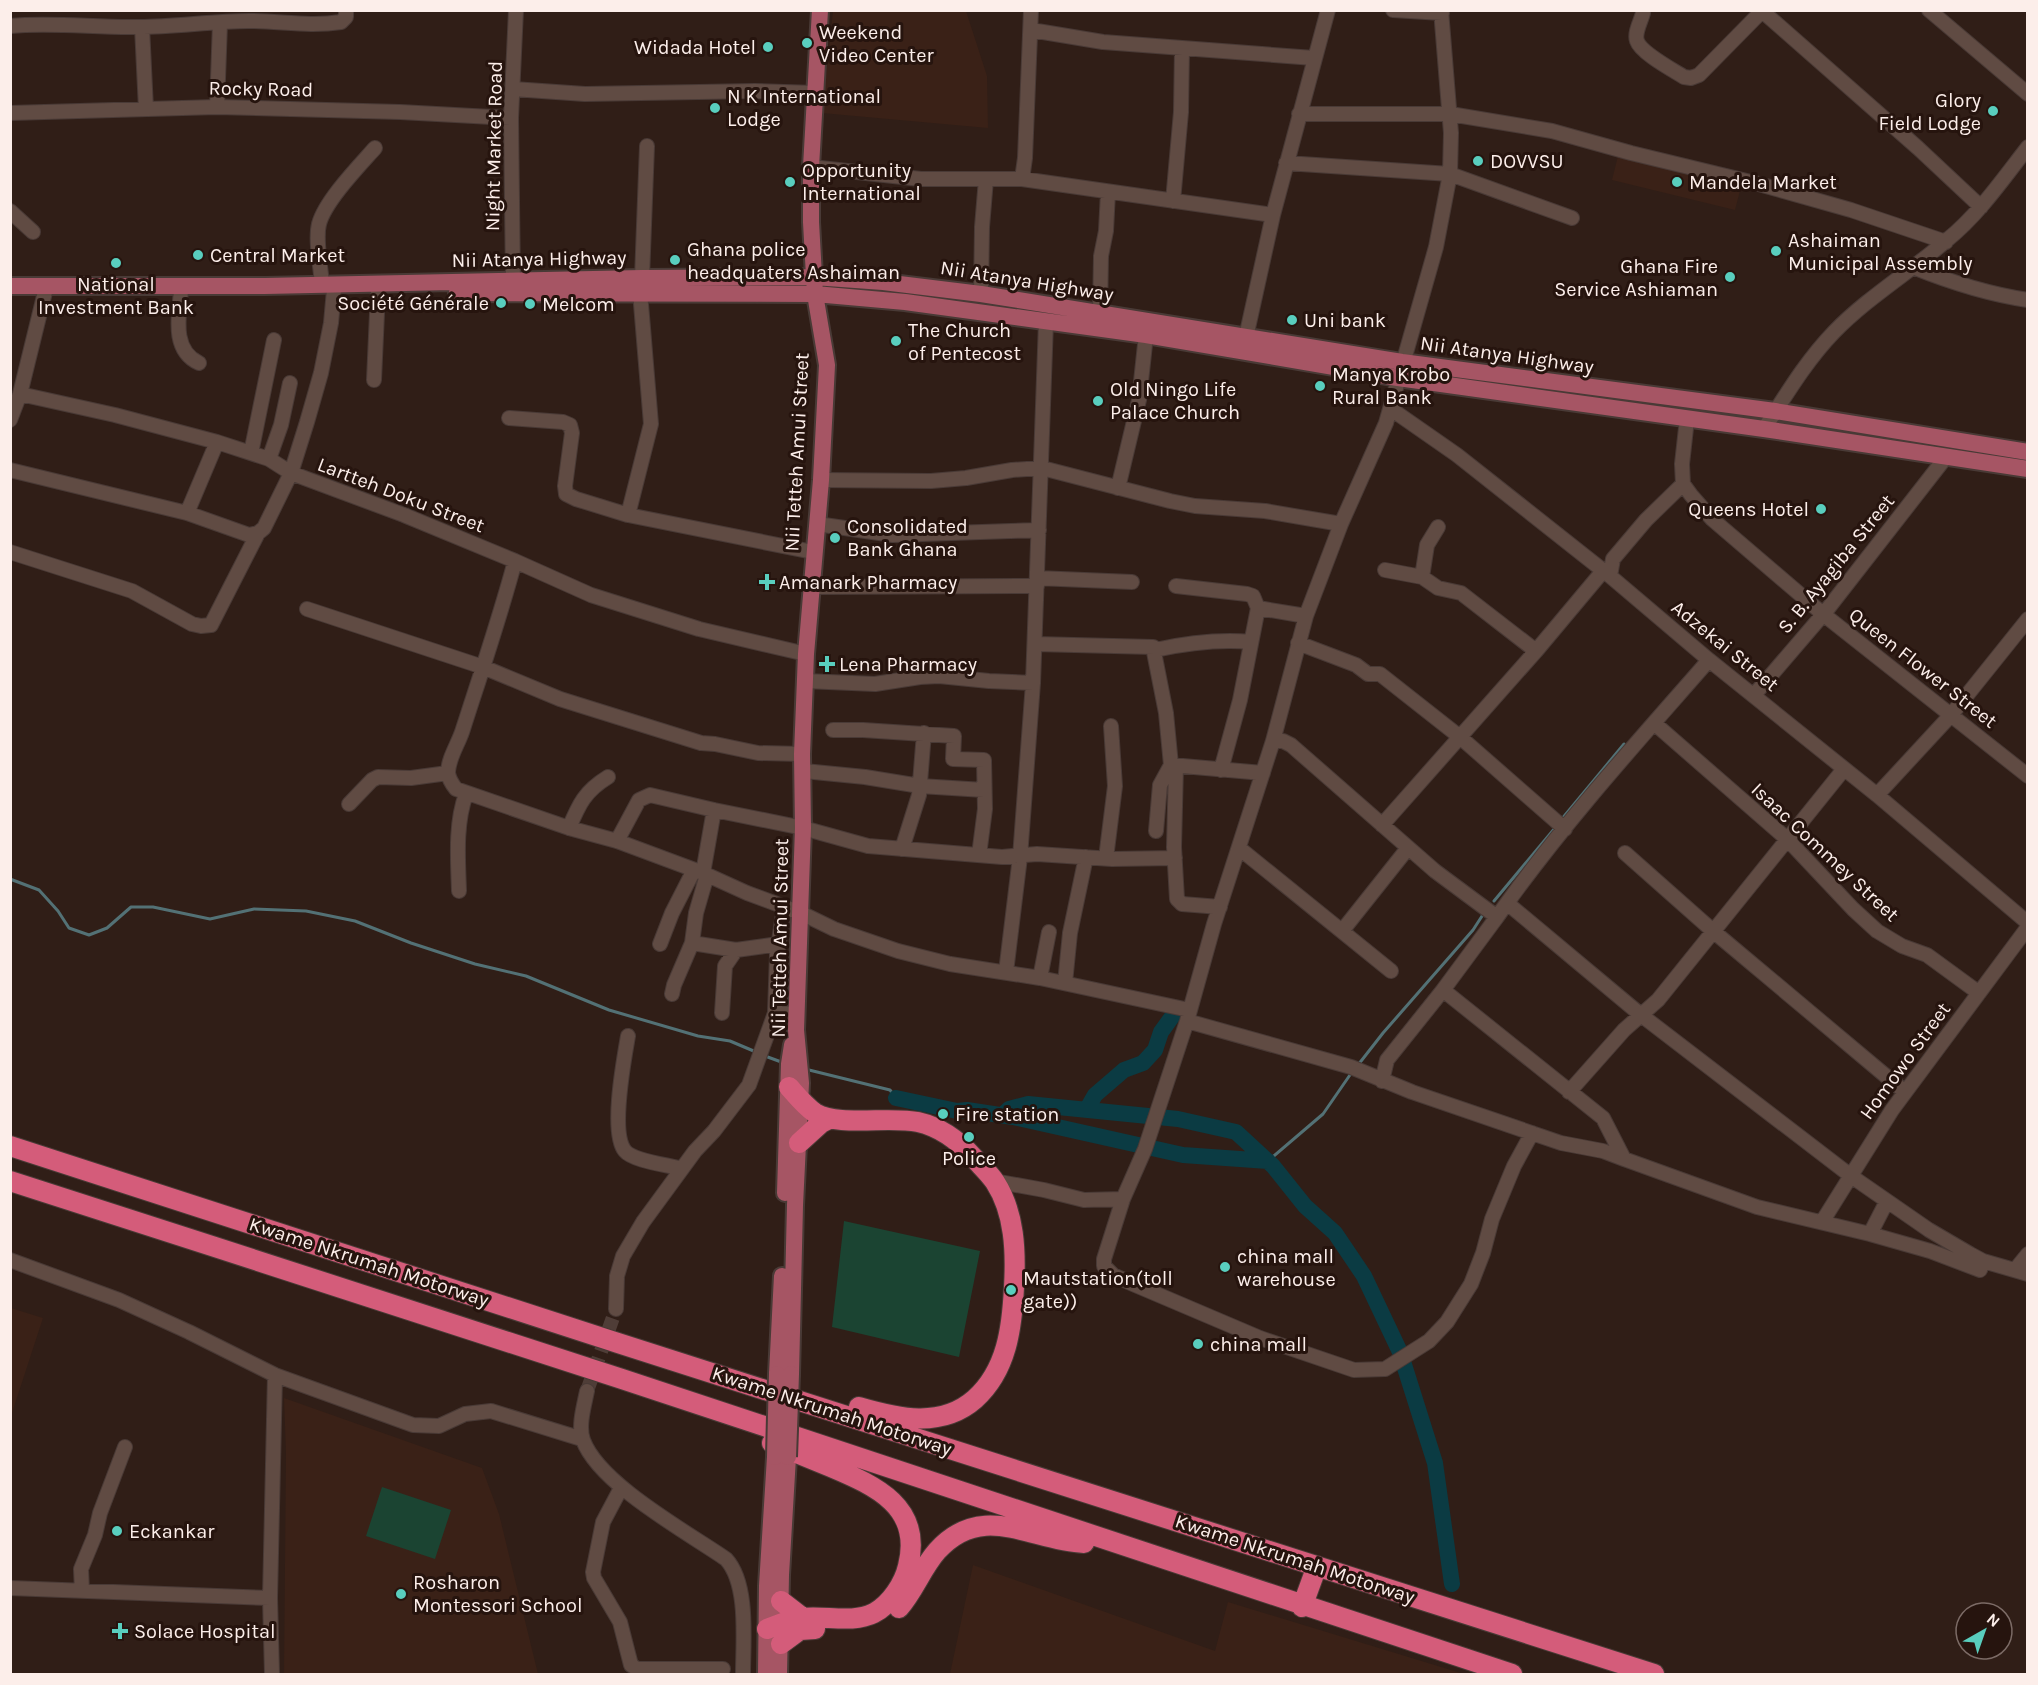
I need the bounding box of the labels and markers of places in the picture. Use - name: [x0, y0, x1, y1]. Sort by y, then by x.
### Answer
- place label: Weekend Video Center: [819, 21, 934, 67]
- place label: Widada Hotel: [634, 36, 756, 59]
- marker: Weekend Video Center: [800, 36, 814, 50]
- marker: Widada Hotel: [761, 40, 775, 54]
- place label: N K International Lodge: [727, 85, 881, 131]
- place label: Glory Field Lodge: [1878, 89, 1981, 135]
- marker: N K International Lodge: [708, 101, 722, 115]
- marker: Glory Field Lodge: [1986, 104, 2000, 118]
- place label: DOVVSU: [1490, 150, 1564, 173]
- marker: DOVVSU: [1471, 154, 1485, 168]
- place label: Opportunity International: [802, 159, 921, 205]
- place label: Mandela Market: [1689, 171, 1837, 194]
- marker: Opportunity International: [783, 175, 797, 189]
- marker: Mandela Market: [1670, 175, 1684, 189]
- place label: Ashaiman Municipal Assembly: [1788, 229, 1973, 275]
- place label: Ghana police headquaters Ashaiman: [687, 238, 900, 284]
- place label: Central Market: [210, 244, 345, 267]
- marker: Ashaiman Municipal Assembly: [1769, 244, 1783, 258]
- marker: Central Market: [191, 248, 205, 262]
- marker: Ghana police headquaters Ashaiman: [668, 253, 682, 267]
- place label: Ghana Fire Service Ashiaman: [1554, 255, 1718, 301]
- marker: National Investment Bank: [109, 256, 123, 270]
- marker: Ghana Fire Service Ashiaman: [1723, 270, 1737, 284]
- place label: National Investment Bank: [38, 273, 194, 319]
- place label: Société Générale: [337, 292, 489, 315]
- place label: Melcom: [542, 293, 615, 316]
- marker: Société Générale: [494, 296, 508, 310]
- marker: Melcom: [523, 297, 537, 311]
- place label: Uni bank: [1304, 309, 1386, 332]
- marker: Uni bank: [1285, 313, 1299, 327]
- place label: The Church of Pentecost: [908, 319, 1021, 365]
- marker: The Church of Pentecost: [889, 334, 903, 348]
- place label: Manya Krobo Rural Bank: [1332, 363, 1450, 409]
- place label: Old Ningo Life Palace Church: [1110, 378, 1240, 424]
- marker: Manya Krobo Rural Bank: [1313, 379, 1327, 393]
- marker: Old Ningo Life Palace Church: [1091, 394, 1105, 408]
- place label: Queens Hotel: [1688, 498, 1809, 521]
- marker: Queens Hotel: [1814, 502, 1828, 516]
- place label: Consolidated Bank Ghana: [847, 515, 968, 561]
- marker: Consolidated Bank Ghana: [828, 531, 842, 545]
- place label: Amanark Pharmacy: [779, 571, 957, 594]
- marker: Amanark Pharmacy: [760, 575, 774, 589]
- place label: Lena Pharmacy: [839, 653, 977, 676]
- marker: Lena Pharmacy: [820, 657, 834, 671]
- place label: Fire station: [955, 1103, 1059, 1126]
- marker: Fire station: [936, 1107, 950, 1121]
- marker: Police: [962, 1130, 976, 1144]
- place label: Police: [942, 1147, 996, 1170]
- place label: china mall warehouse: [1237, 1245, 1336, 1291]
- marker: china mall warehouse: [1218, 1260, 1232, 1274]
- place label: Mautstation(toll gate)): [1023, 1267, 1173, 1313]
- marker: Mautstation(toll gate)): [1004, 1283, 1018, 1297]
- place label: china mall: [1210, 1333, 1307, 1356]
- marker: china mall: [1191, 1337, 1205, 1351]
- place label: Eckankar: [129, 1520, 215, 1543]
- marker: Eckankar: [110, 1524, 124, 1538]
- place label: Rosharon Montessori School: [413, 1571, 583, 1617]
- marker: Rosharon Montessori School: [394, 1587, 408, 1601]
- place label: Solace Hospital: [134, 1620, 276, 1643]
- marker: Solace Hospital: [111, 1622, 129, 1640]

